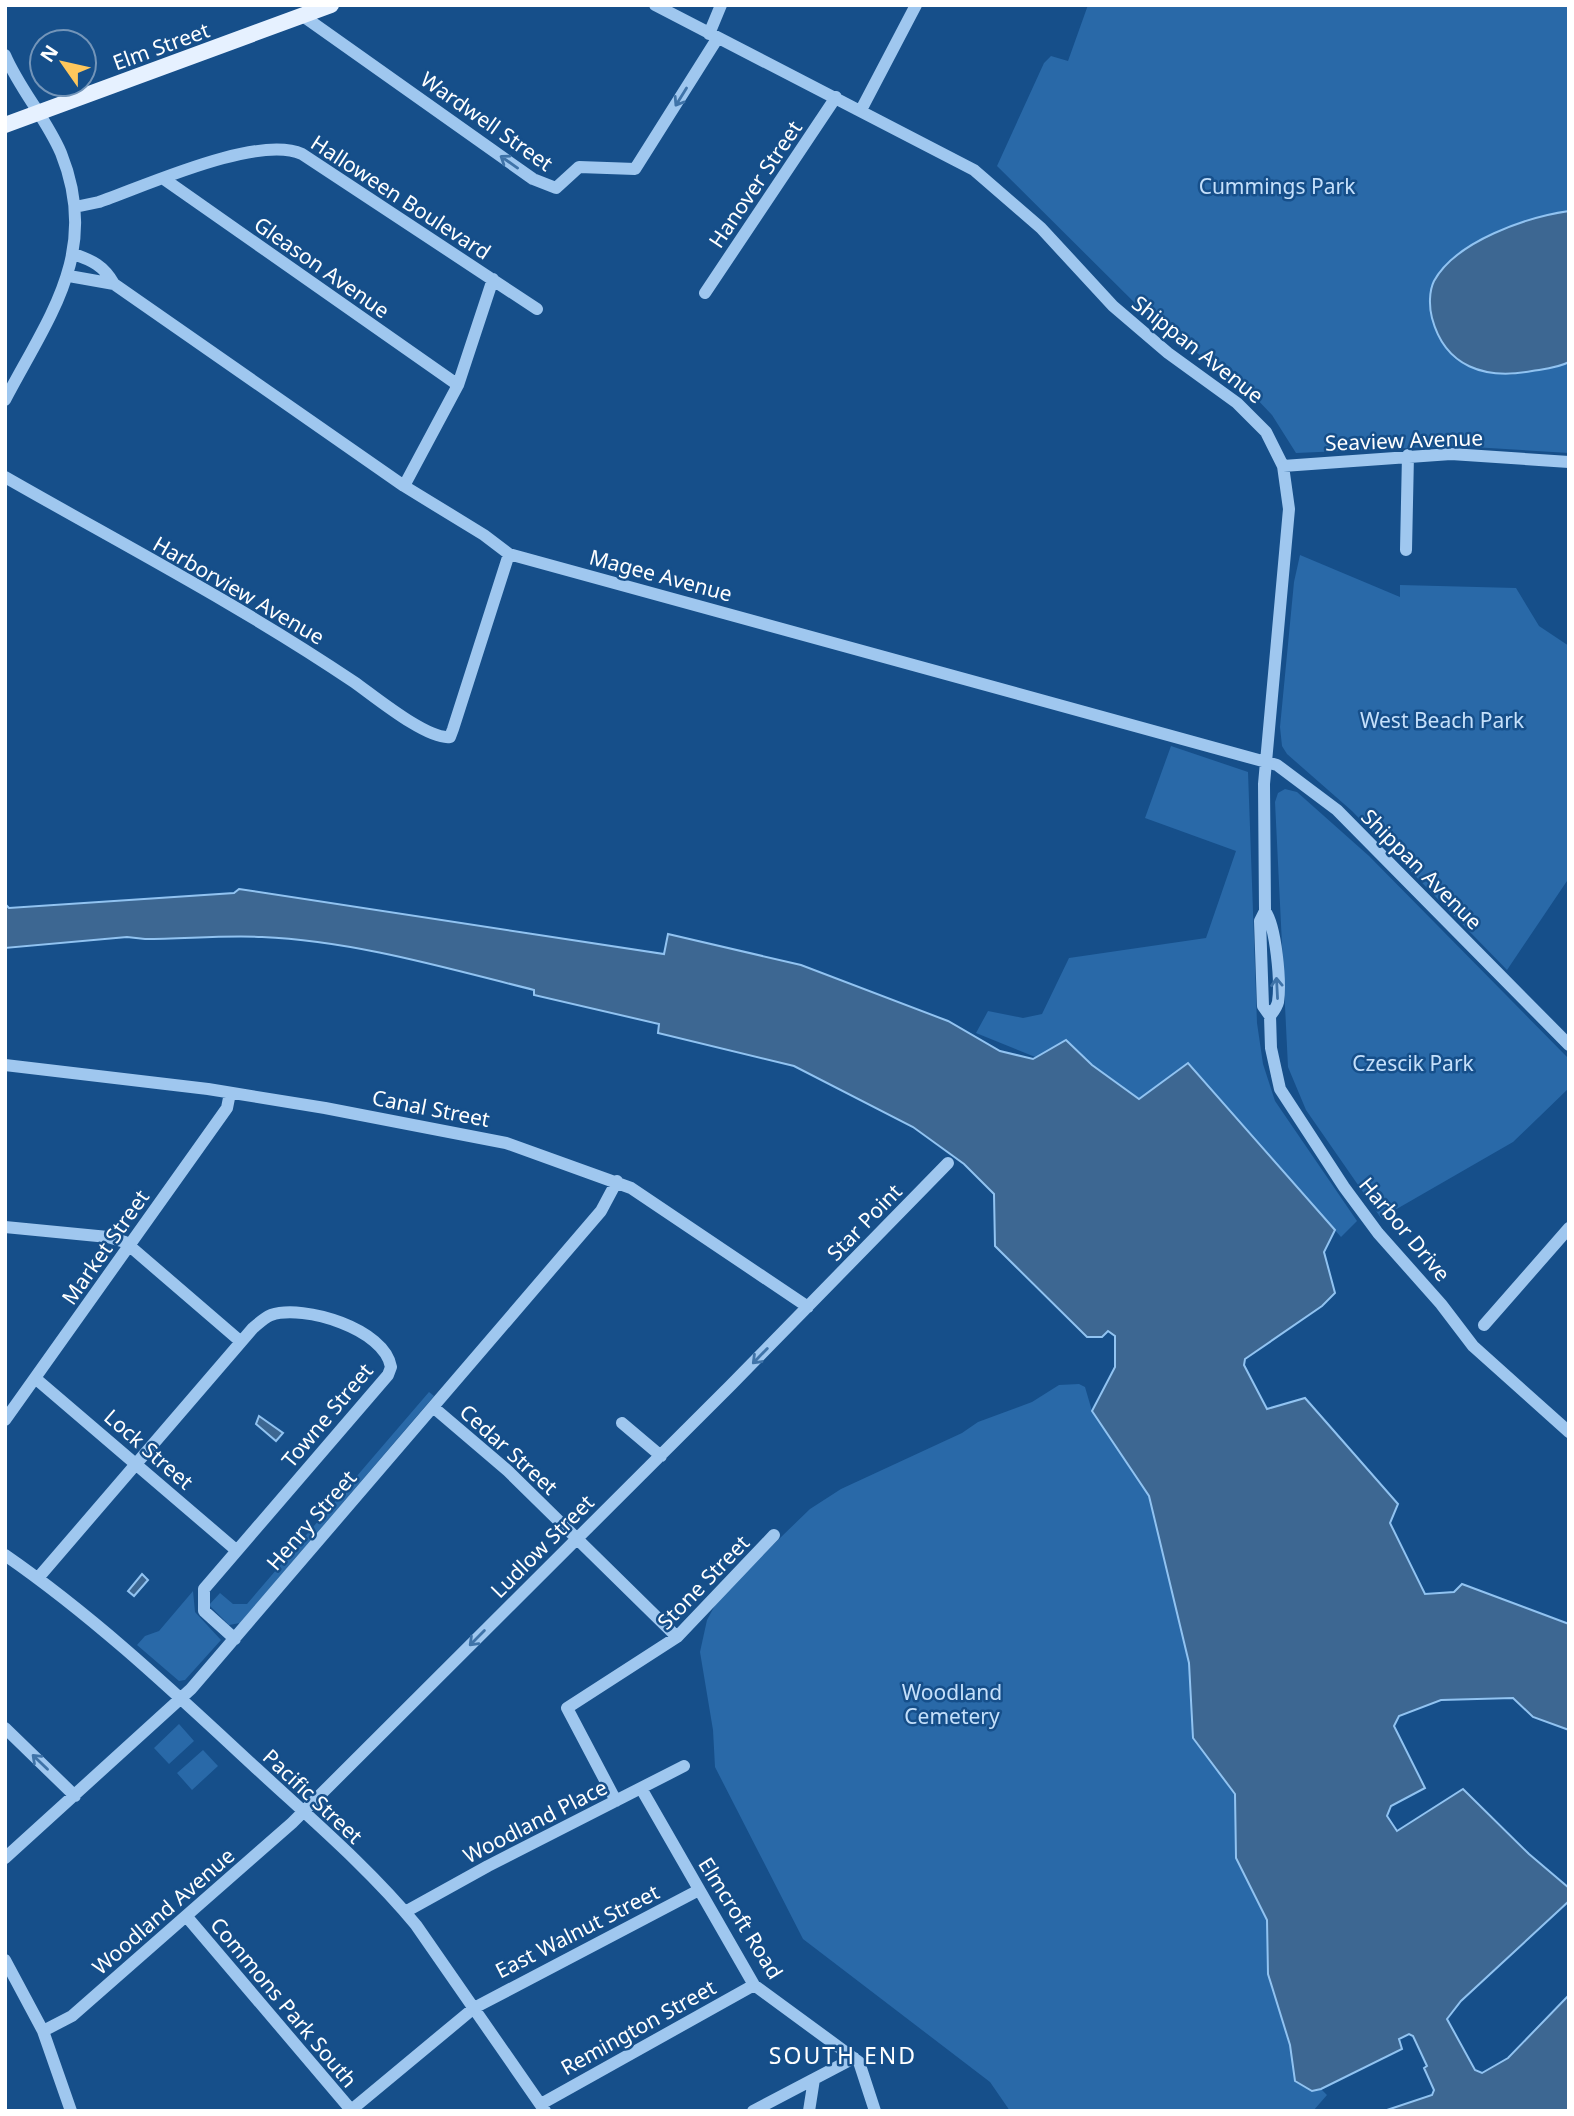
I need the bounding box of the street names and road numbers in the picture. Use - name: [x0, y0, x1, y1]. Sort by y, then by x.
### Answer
- street label: Elm Street: [109, 15, 214, 76]
- street label: Wardwell Street: [415, 65, 559, 177]
- street label: Hanover Street: [702, 115, 808, 253]
- street label: Halloween Boulevard: [306, 128, 496, 266]
- street label: Gleason Avenue: [249, 210, 395, 324]
- street label: Shippan Avenue: [1126, 289, 1270, 409]
- street label: Seaview Avenue: [1324, 423, 1484, 457]
- street label: Harborview Avenue: [148, 529, 330, 651]
- street label: Magee Avenue: [587, 543, 735, 607]
- street label: Shippan Avenue: [1356, 803, 1488, 935]
- street label: Canal Street: [370, 1083, 493, 1133]
- street label: Harbor Drive: [1353, 1171, 1457, 1287]
- street label: Star Point: [820, 1177, 908, 1266]
- street label: Market Street: [55, 1184, 155, 1310]
- street label: Towne Street: [275, 1357, 379, 1473]
- street label: Cedar Street: [454, 1398, 564, 1501]
- street label: Lock Street: [99, 1403, 200, 1496]
- street label: Henry Street: [260, 1464, 362, 1576]
- street label: Ludlow Street: [484, 1488, 600, 1604]
- street label: Stone Street: [651, 1529, 755, 1635]
- street label: Pacific Street: [257, 1743, 369, 1850]
- street label: Woodland Place: [458, 1773, 612, 1869]
- street label: Woodland Avenue: [86, 1841, 240, 1981]
- street label: Elmcroft Road: [692, 1852, 790, 1984]
- street label: East Walnut Street: [490, 1877, 664, 1984]
- street label: Commons Park South: [204, 1911, 364, 2093]
- street label: Remington Street: [555, 1973, 721, 2081]

